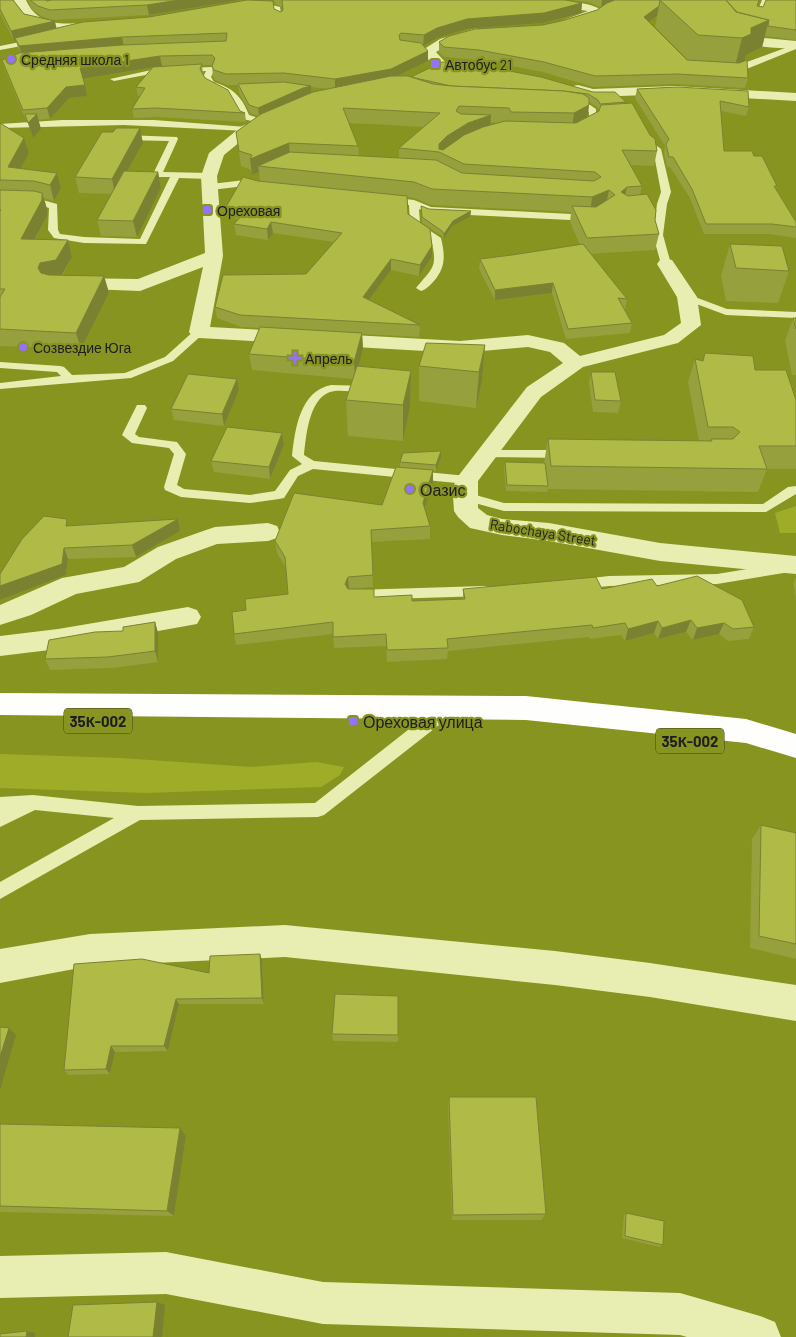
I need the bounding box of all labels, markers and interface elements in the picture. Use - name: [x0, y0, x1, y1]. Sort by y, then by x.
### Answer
- place label: Средняя школа 1: [21, 51, 129, 68]
- marker: Средняя школа 1: [5, 53, 17, 65]
- place label: Автобус 21: [445, 56, 512, 73]
- marker: Автобус 21: [429, 58, 441, 70]
- place label: Ореховая: [217, 202, 280, 219]
- marker: Ореховая: [201, 204, 213, 216]
- place label: Созвездие Юга: [33, 339, 132, 356]
- marker: Созвездие Юга: [17, 341, 29, 353]
- place label: Апрель: [305, 350, 353, 367]
- marker: Апрель: [289, 352, 301, 364]
- place label: Оазис: [420, 480, 465, 499]
- marker: Оазис: [404, 483, 416, 495]
- street label: Rabochaya Street: [489, 515, 597, 549]
- road number: 35К-002: [64, 708, 132, 734]
- place label: Ореховая улица: [363, 712, 483, 731]
- marker: Ореховая улица: [347, 715, 359, 727]
- road number: 35К-002: [656, 728, 724, 754]

